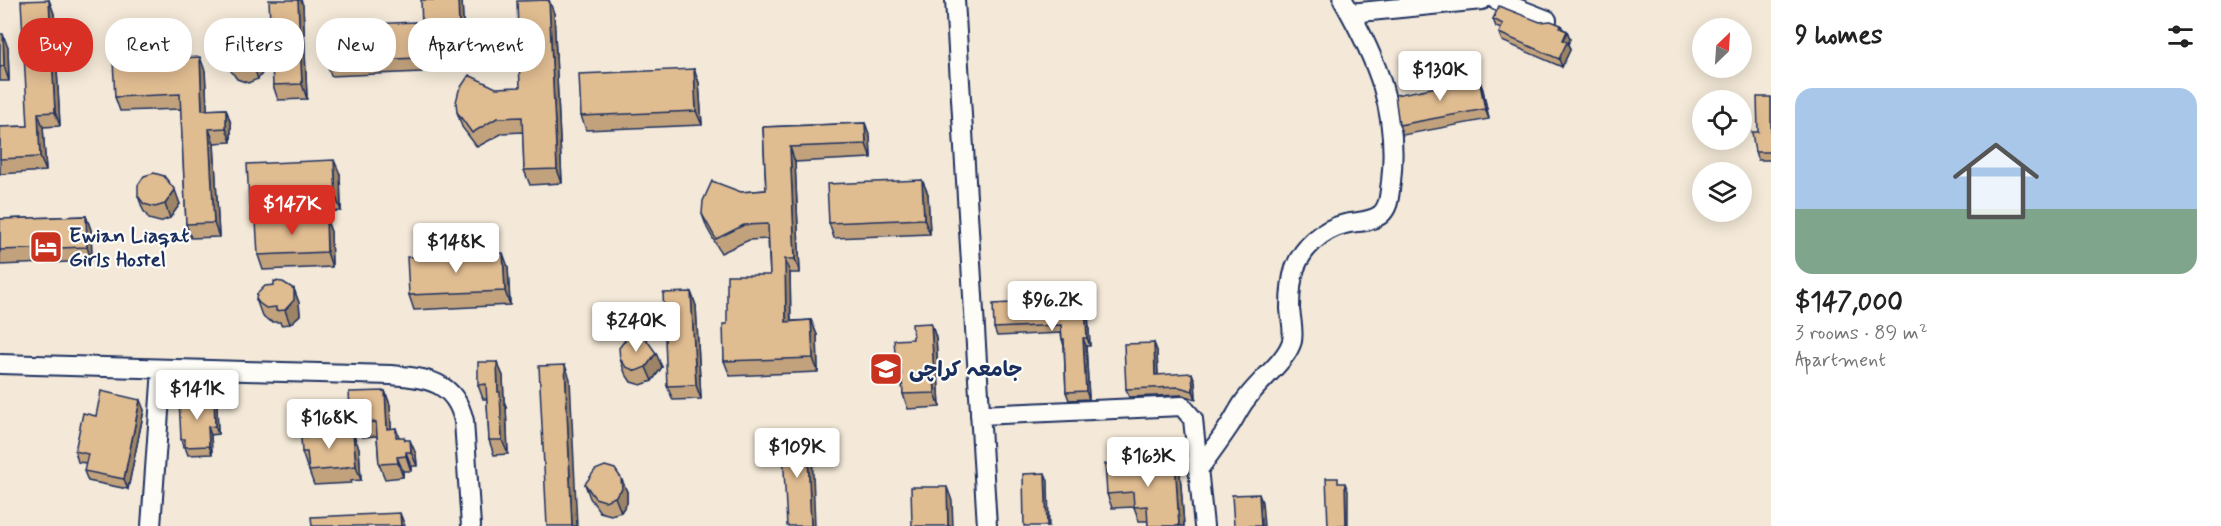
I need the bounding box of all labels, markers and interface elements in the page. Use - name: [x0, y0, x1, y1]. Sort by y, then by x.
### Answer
- chip: Buy: [18, 18, 93, 72]
- chip: Rent: [105, 18, 192, 72]
- chip: Filters: [204, 18, 304, 72]
- chip: New: [316, 18, 396, 72]
- chip: Apartment: [408, 18, 545, 72]
- north arrow: [1692, 18, 1752, 78]
- map controls: [1692, 18, 1752, 222]
- text: 9 homes: [1795, 19, 1883, 53]
- icon: filters: [2164, 20, 2197, 53]
- pin: $130K: [1398, 51, 1482, 102]
- text: $130K: [1412, 57, 1468, 84]
- button: locate: [1692, 90, 1752, 150]
- icon: home: [1942, 127, 2050, 235]
- button: layers: [1692, 162, 1752, 222]
- pin: $147K: [250, 185, 334, 236]
- text: $147K: [263, 191, 321, 218]
- place label: Ewian Liaqat Girls Hostel: [69, 222, 189, 274]
- pin: $148K: [414, 223, 498, 274]
- hotel icon: Ewian Liaqat Girls Hostel: [28, 229, 64, 265]
- text: $148K: [427, 229, 485, 256]
- pin: $96.2K: [1003, 281, 1101, 332]
- text: $147,000: [1795, 286, 1903, 320]
- text: $96.2K: [1022, 287, 1082, 314]
- pin: $240K: [594, 302, 678, 353]
- text: $240K: [606, 308, 666, 335]
- text: 3 rooms · 89 m²: [1795, 320, 1928, 347]
- text: Apartment: [1795, 347, 1886, 374]
- school or university icon: جامعہ کراچی: [868, 351, 904, 387]
- place label: جامعہ کراچی: [909, 356, 1022, 384]
- pin: $141K: [155, 370, 239, 421]
- text: $141K: [170, 376, 224, 403]
- pin: $168K: [287, 399, 371, 450]
- text: $168K: [301, 405, 357, 432]
- pin: $109K: [755, 428, 839, 479]
- text: $109K: [769, 434, 825, 461]
- pin: $163K: [1106, 437, 1190, 488]
- text: $163K: [1121, 443, 1175, 470]

